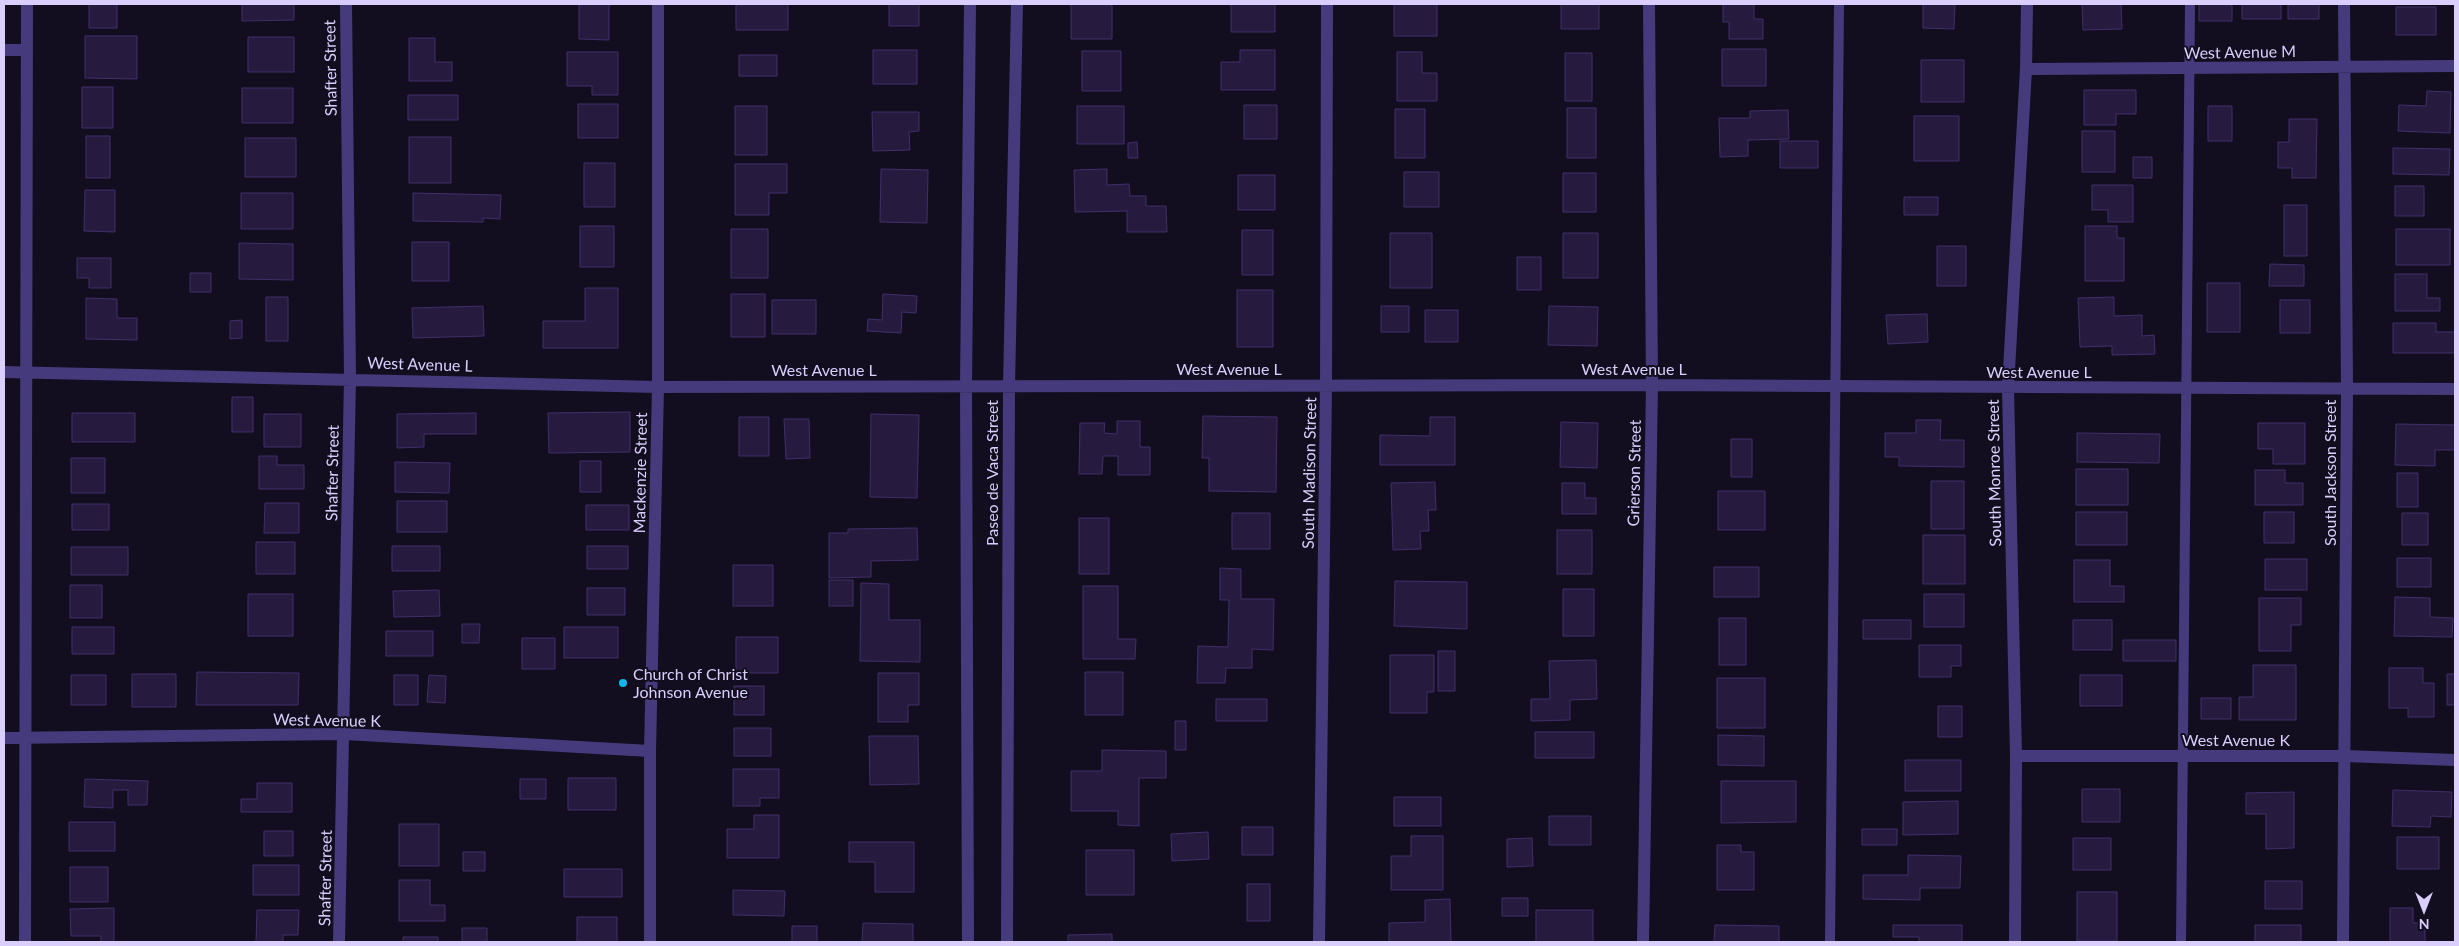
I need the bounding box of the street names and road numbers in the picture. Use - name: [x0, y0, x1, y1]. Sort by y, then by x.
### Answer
- street label: Shafter Street: [319, 19, 340, 116]
- street label: West Avenue M: [2184, 41, 2296, 62]
- street label: West Avenue L: [367, 352, 473, 375]
- street label: West Avenue L: [1176, 359, 1282, 378]
- street label: West Avenue L: [1581, 359, 1687, 378]
- street label: West Avenue L: [771, 360, 877, 379]
- street label: West Avenue L: [1986, 362, 2092, 381]
- street label: South Madison Street: [1298, 397, 1319, 549]
- street label: South Monroe Street: [1983, 399, 2004, 547]
- street label: Paseo de Vaca Street: [982, 400, 1001, 546]
- street label: South Jackson Street: [2320, 400, 2339, 546]
- street label: Mackenzie Street: [629, 412, 650, 534]
- street label: Grierson Street: [1623, 419, 1644, 526]
- street label: Shafter Street: [321, 424, 342, 521]
- street label: West Avenue K: [273, 709, 382, 730]
- street label: West Avenue K: [2182, 730, 2290, 749]
- street label: Shafter Street: [314, 829, 335, 926]

